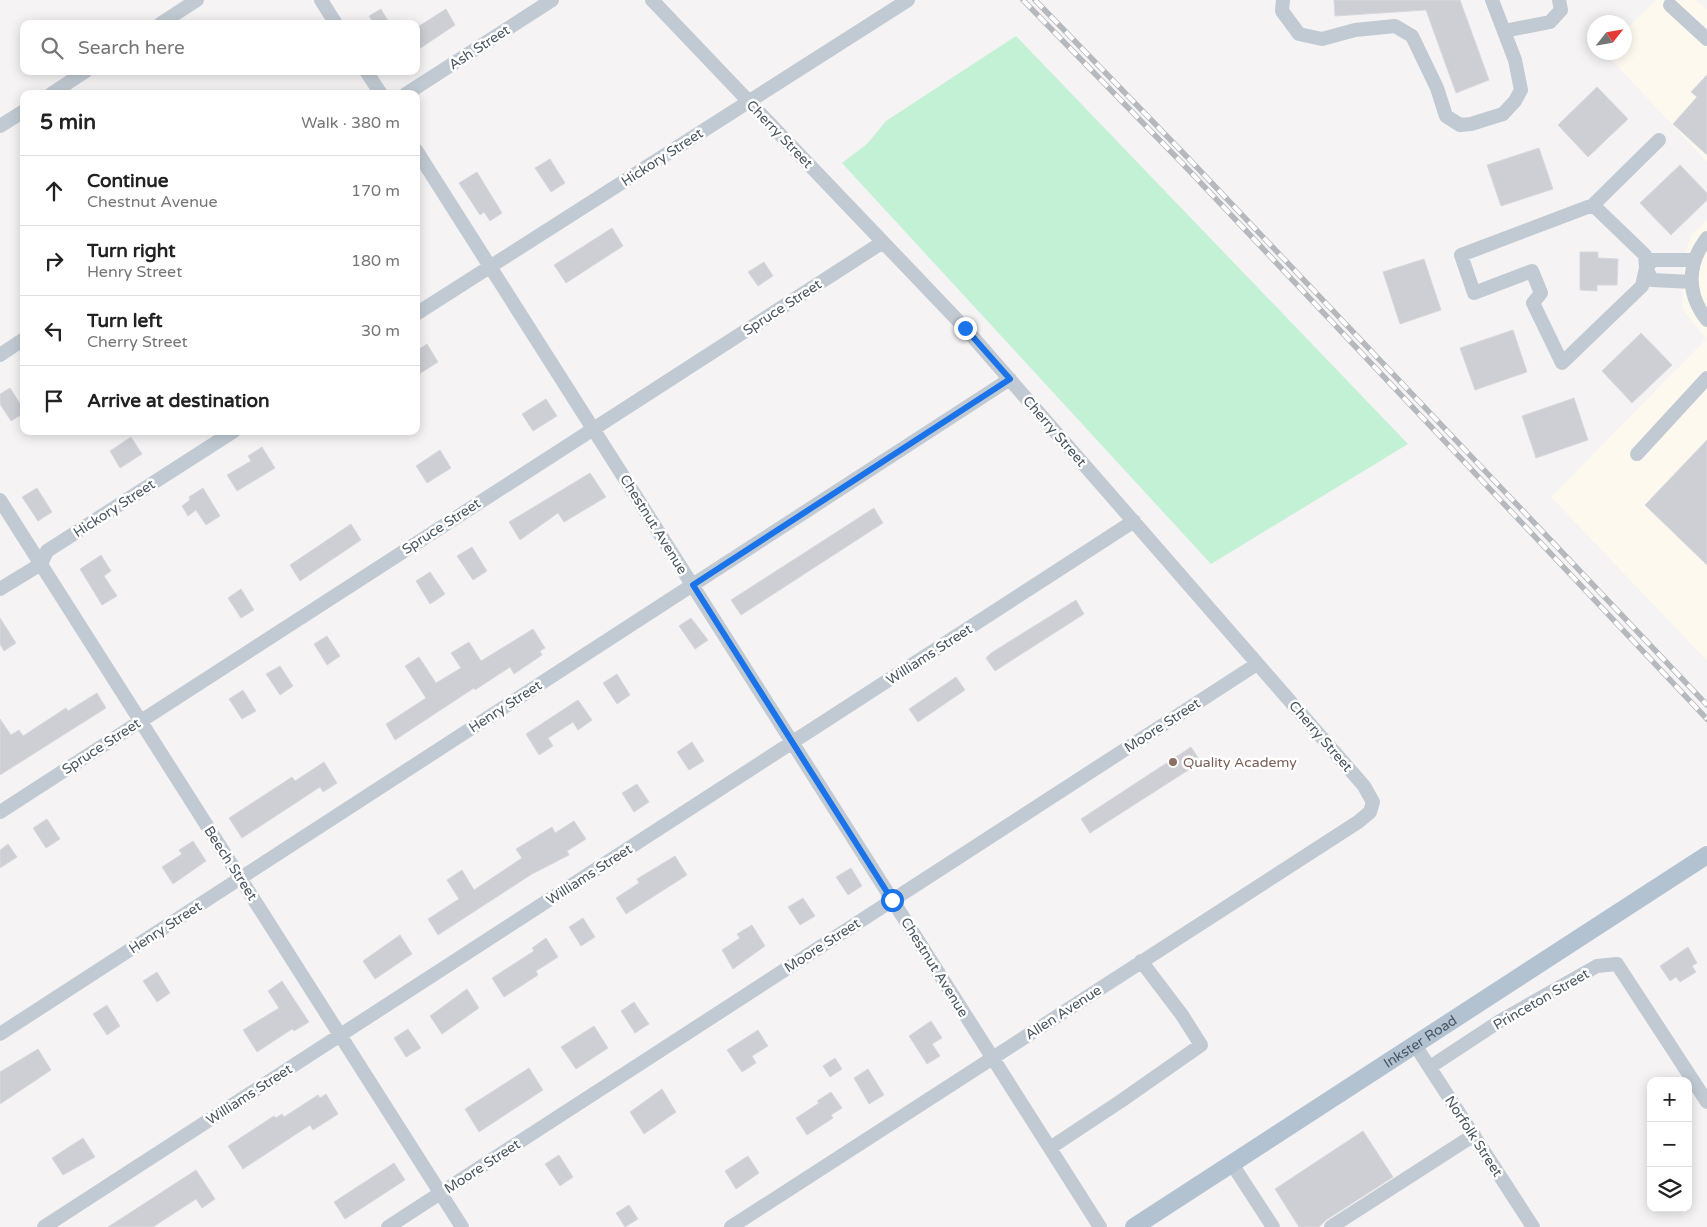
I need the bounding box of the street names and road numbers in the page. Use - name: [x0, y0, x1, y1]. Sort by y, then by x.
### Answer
- street label: Ash Street: [446, 21, 514, 73]
- street label: Cherry Street: [743, 97, 817, 172]
- street label: Hickory Street: [618, 124, 707, 190]
- street label: Spruce Street: [740, 275, 825, 339]
- street label: Cherry Street: [1019, 393, 1090, 471]
- street label: Chestnut Avenue: [616, 471, 691, 577]
- street label: Hickory Street: [70, 475, 159, 541]
- street label: Spruce Street: [399, 494, 484, 558]
- street label: Williams Street: [883, 620, 976, 689]
- street label: Henry Street: [466, 676, 545, 736]
- street label: Moore Street: [1121, 694, 1204, 756]
- street label: Cherry Street: [1285, 698, 1356, 776]
- street label: Spruce Street: [59, 714, 144, 778]
- street label: Beech Street: [200, 823, 261, 904]
- street label: Williams Street: [543, 840, 636, 909]
- street label: Henry Street: [126, 897, 205, 957]
- street label: Moore Street: [781, 914, 864, 976]
- street label: Chestnut Avenue: [897, 914, 972, 1020]
- street label: Princeton Street: [1490, 965, 1593, 1034]
- street label: Allen Avenue: [1022, 981, 1105, 1043]
- street label: Inkster Road: [1380, 1012, 1460, 1072]
- street label: Williams Street: [203, 1060, 296, 1129]
- street label: Norfolk Street: [1441, 1093, 1506, 1181]
- street label: Moore Street: [441, 1135, 524, 1197]

